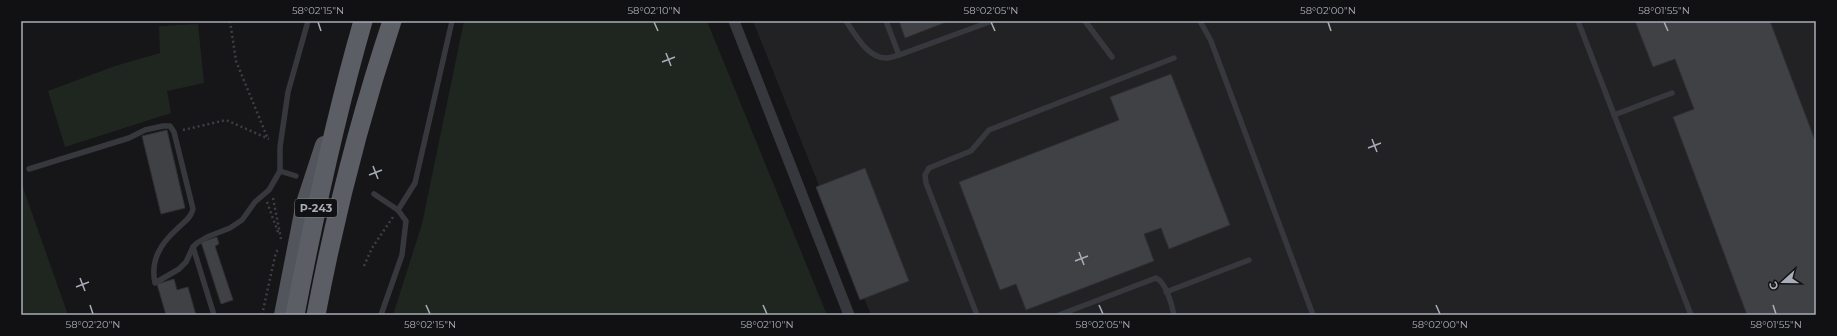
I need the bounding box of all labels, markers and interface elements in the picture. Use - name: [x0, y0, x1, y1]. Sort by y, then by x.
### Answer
- text: 58°02'15"N: [292, 4, 344, 17]
- text: 58°02'10"N: [627, 4, 681, 17]
- text: 58°02'05"N: [964, 4, 1018, 17]
- text: 58°02'00"N: [1300, 4, 1356, 17]
- text: 58°01'55"N: [1638, 4, 1690, 17]
- road number: Р-243: [295, 199, 337, 217]
- north arrow: [1763, 262, 1803, 302]
- text: С: [1766, 279, 1782, 292]
- text: 58°02'20"N: [65, 318, 121, 331]
- text: 58°02'15"N: [404, 318, 456, 331]
- text: 58°02'10"N: [740, 318, 794, 331]
- text: 58°02'05"N: [1076, 318, 1130, 331]
- text: 58°02'00"N: [1412, 318, 1468, 331]
- text: 58°01'55"N: [1750, 318, 1802, 331]

